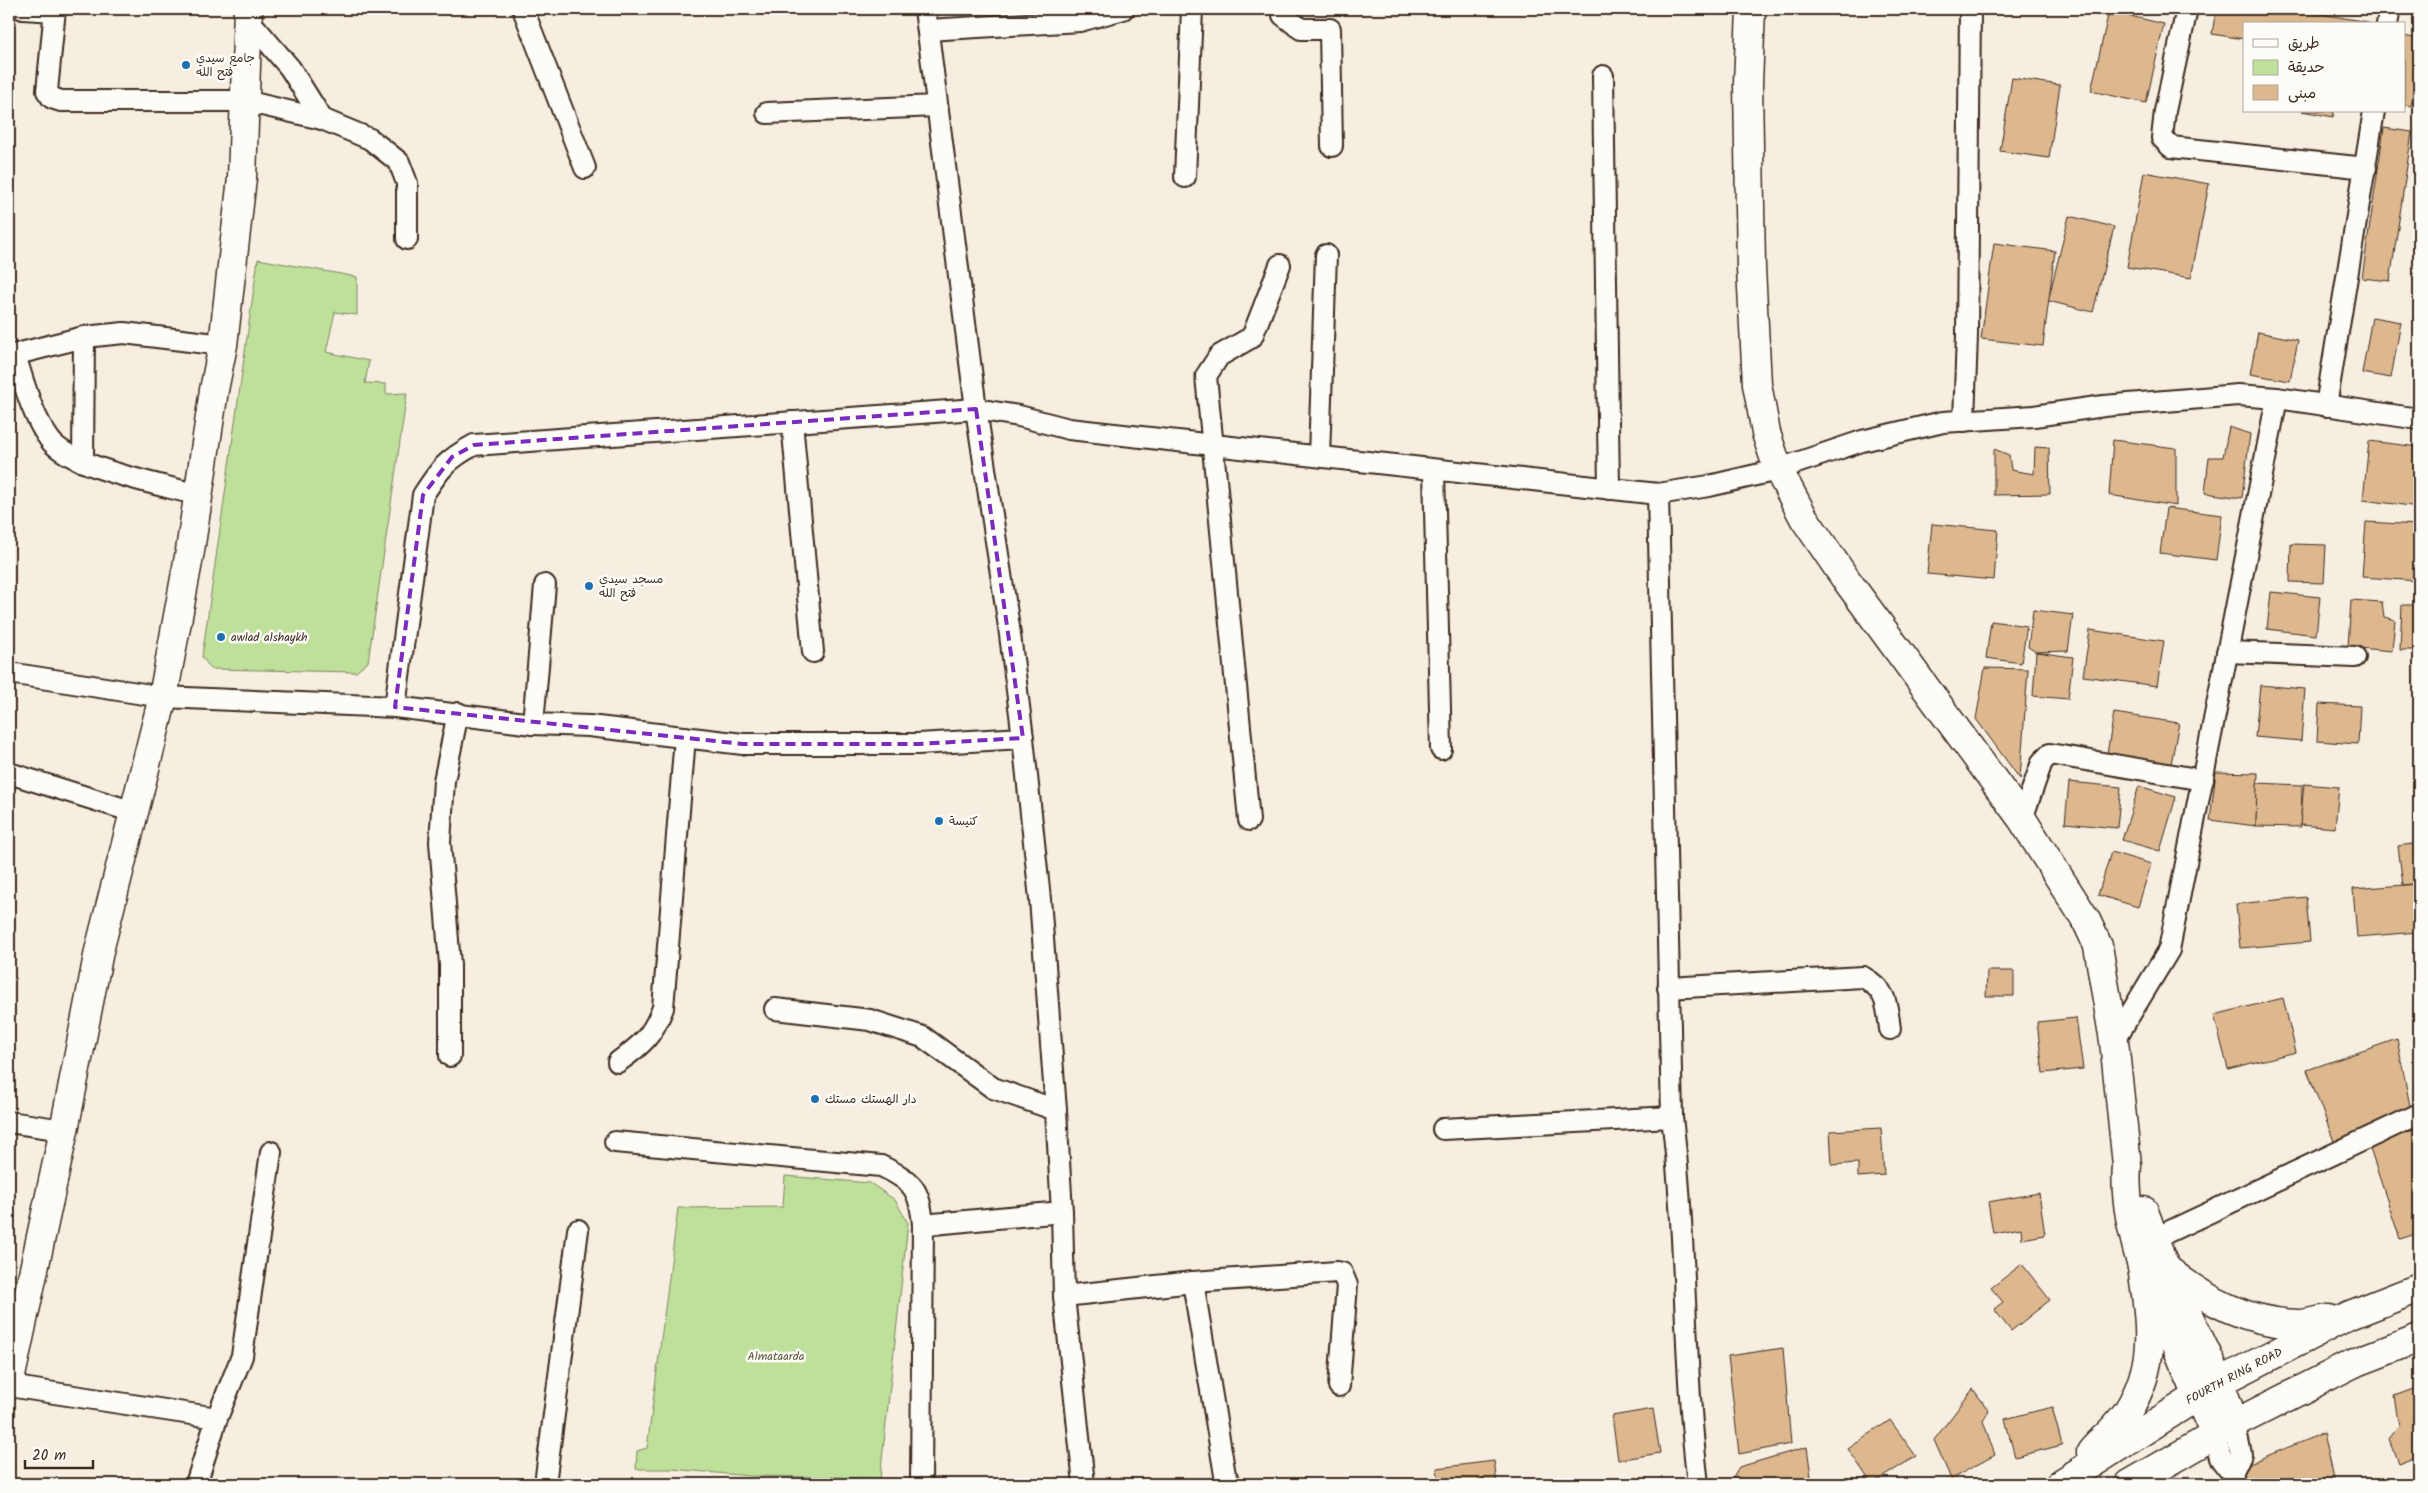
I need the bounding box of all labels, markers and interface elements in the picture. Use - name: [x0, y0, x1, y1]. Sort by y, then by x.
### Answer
- legend: [2243, 22, 2406, 112]
- text: طريق: [2288, 32, 2320, 56]
- place label: جامع سيدي فتح الله: [196, 49, 255, 82]
- text: حديقة: [2288, 56, 2325, 80]
- marker: جامع سيدي فتح الله: [180, 59, 192, 71]
- text: مبنى: [2288, 82, 2316, 106]
- place label: مسجد سيدي فتح الله: [599, 570, 663, 603]
- marker: مسجد سيدي فتح الله: [583, 580, 595, 592]
- place label: awlad alshaykh: [231, 628, 308, 647]
- marker: awlad alshaykh: [215, 631, 227, 643]
- place label: كنيسة: [949, 812, 978, 831]
- marker: كنيسة: [933, 815, 945, 827]
- place label: دار الهستك مستك: [825, 1090, 917, 1109]
- marker: دار الهستك مستك: [809, 1093, 821, 1105]
- street label: FOURTH RING ROAD: [2182, 1343, 2286, 1410]
- park label: Almataarda: [748, 1347, 805, 1366]
- scale bar: [25, 1438, 92, 1470]
- text: 20 m: [32, 1444, 66, 1468]

